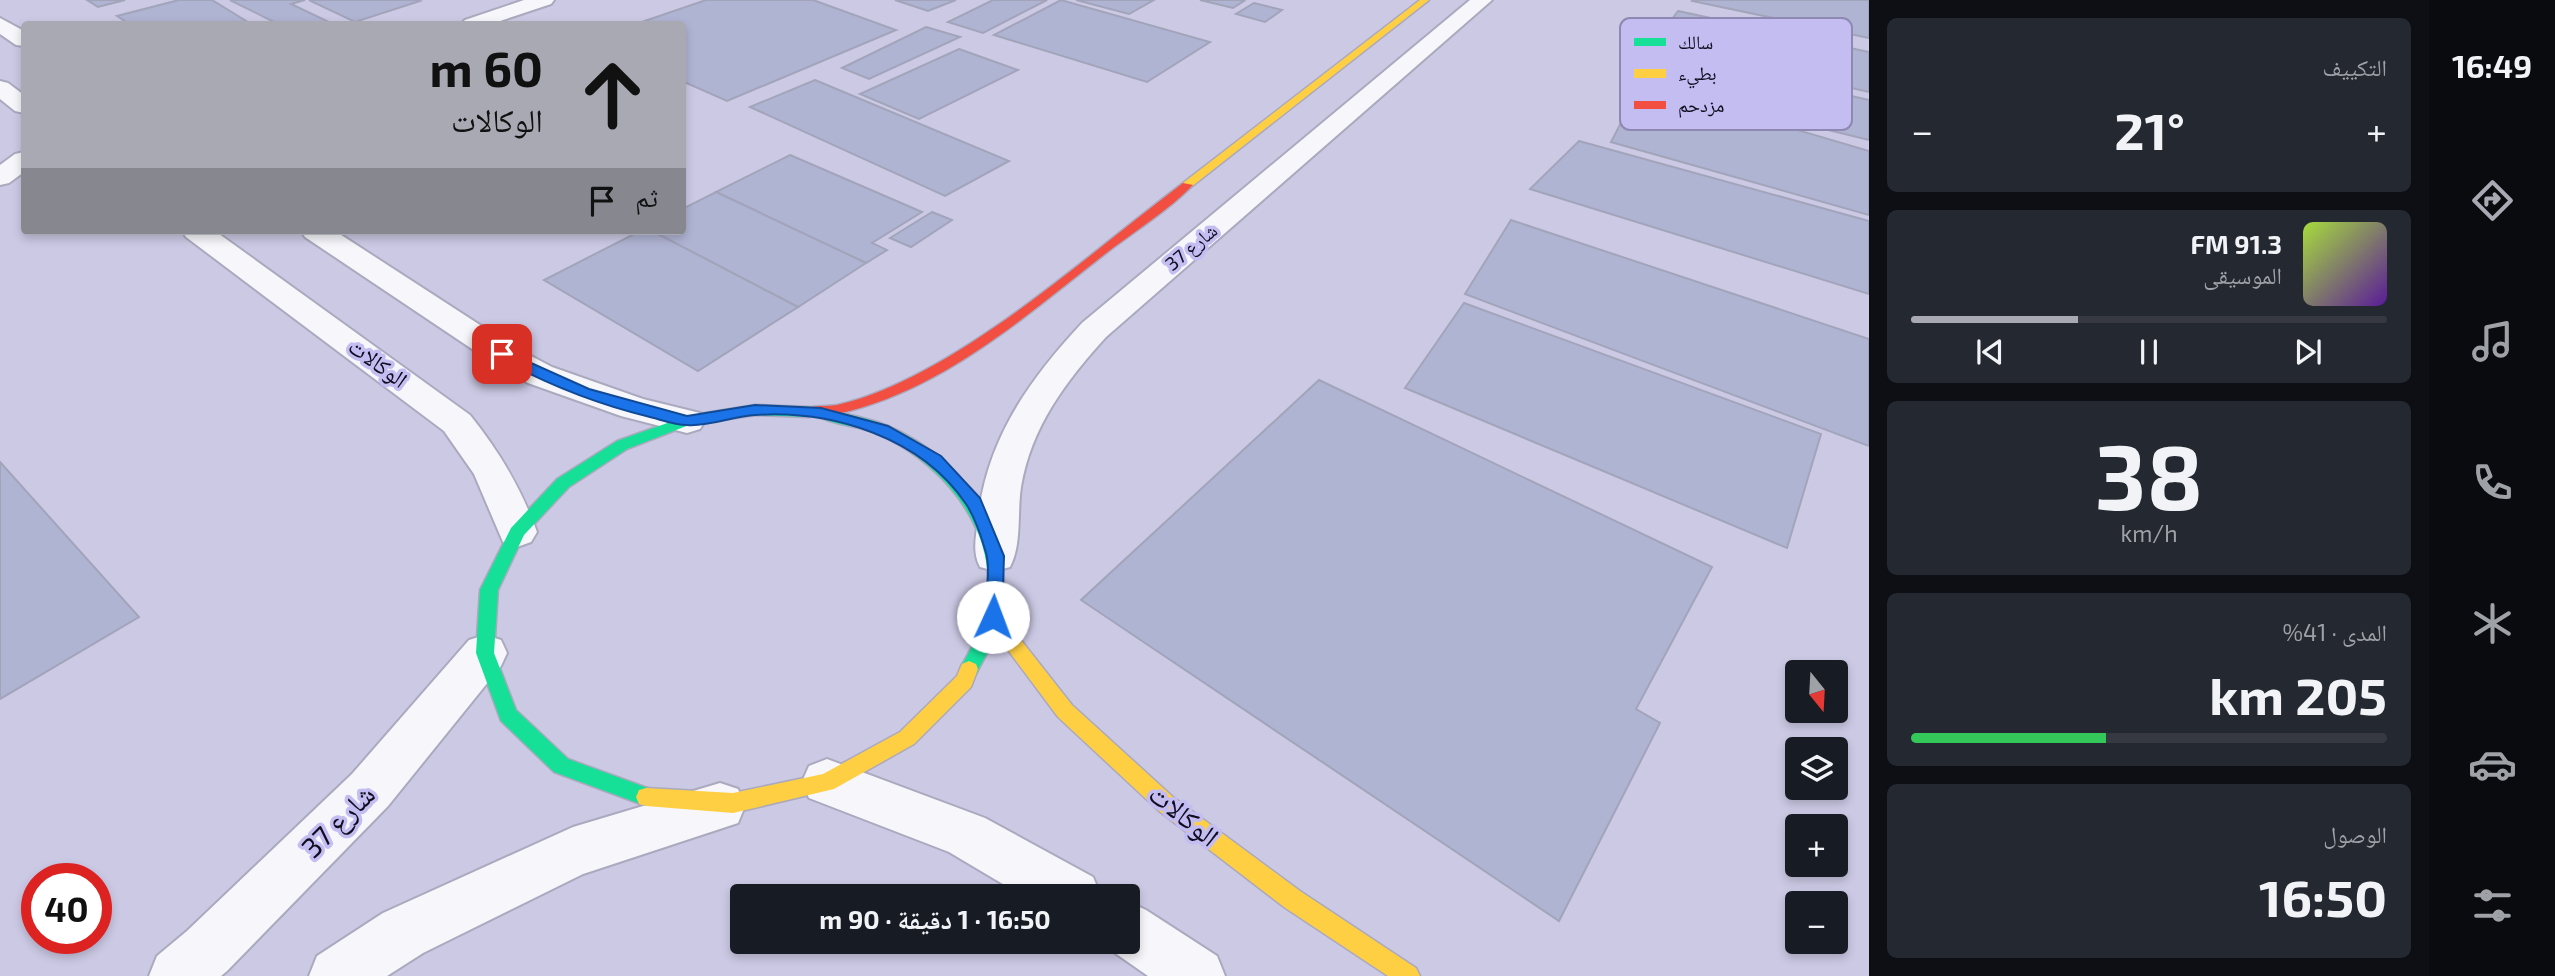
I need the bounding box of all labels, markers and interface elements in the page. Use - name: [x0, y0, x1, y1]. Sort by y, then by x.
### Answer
- legend: [1620, 18, 1852, 130]
- text: سالك: [1678, 30, 1713, 53]
- text: 60 m: [429, 38, 543, 97]
- text: 16:49: [2452, 46, 2532, 84]
- icon: ahead: [567, 49, 658, 140]
- text: التكييف: [2322, 53, 2387, 81]
- text: بطيء: [1678, 61, 1717, 89]
- text: مزدحم: [1678, 93, 1724, 118]
- text: 21°: [2114, 98, 2185, 160]
- text: الوكالات: [451, 100, 543, 138]
- text: −: [1911, 107, 1933, 153]
- text: +: [2366, 107, 2387, 153]
- icon: directions: [2468, 176, 2517, 225]
- text: ثم: [635, 181, 658, 212]
- icon: arrive: [583, 182, 621, 220]
- street label: شارع 37: [1160, 218, 1222, 276]
- text: 91.3 FM: [2190, 228, 2282, 259]
- text: الموسيقى: [2203, 261, 2282, 289]
- icon: music: [2468, 317, 2517, 366]
- pin: [472, 324, 532, 384]
- street label: الوكالات: [344, 331, 414, 393]
- icon: previous: [1971, 333, 2009, 371]
- icon: pause: [2130, 333, 2168, 371]
- icon: next: [2289, 333, 2327, 371]
- icon: arrive: [483, 335, 521, 373]
- text: 38: [2095, 419, 2203, 528]
- icon: phone: [2468, 458, 2517, 507]
- text: km/h: [2120, 519, 2178, 547]
- position arrow: [956, 580, 1030, 654]
- icon: climate: [2468, 599, 2517, 648]
- text: المدى · 41%: [2282, 618, 2387, 646]
- north arrow: [1785, 660, 1848, 723]
- map controls: [1785, 660, 1848, 954]
- text: 205 km: [2209, 663, 2387, 725]
- button: layers: [1785, 737, 1848, 800]
- icon: car: [2468, 740, 2517, 789]
- street label: الوكالات: [1143, 776, 1227, 853]
- street label: شارع 37: [294, 777, 382, 865]
- button: +: [1785, 814, 1848, 877]
- text: الوصول: [2323, 820, 2387, 848]
- speed limit sign: 40: [21, 863, 112, 954]
- text: 16:50: [2259, 865, 2387, 927]
- icon: filters: [2468, 881, 2517, 930]
- button: −: [1785, 891, 1848, 954]
- text: 16:50 · 1 دقيقة · 90 m: [819, 903, 1051, 934]

